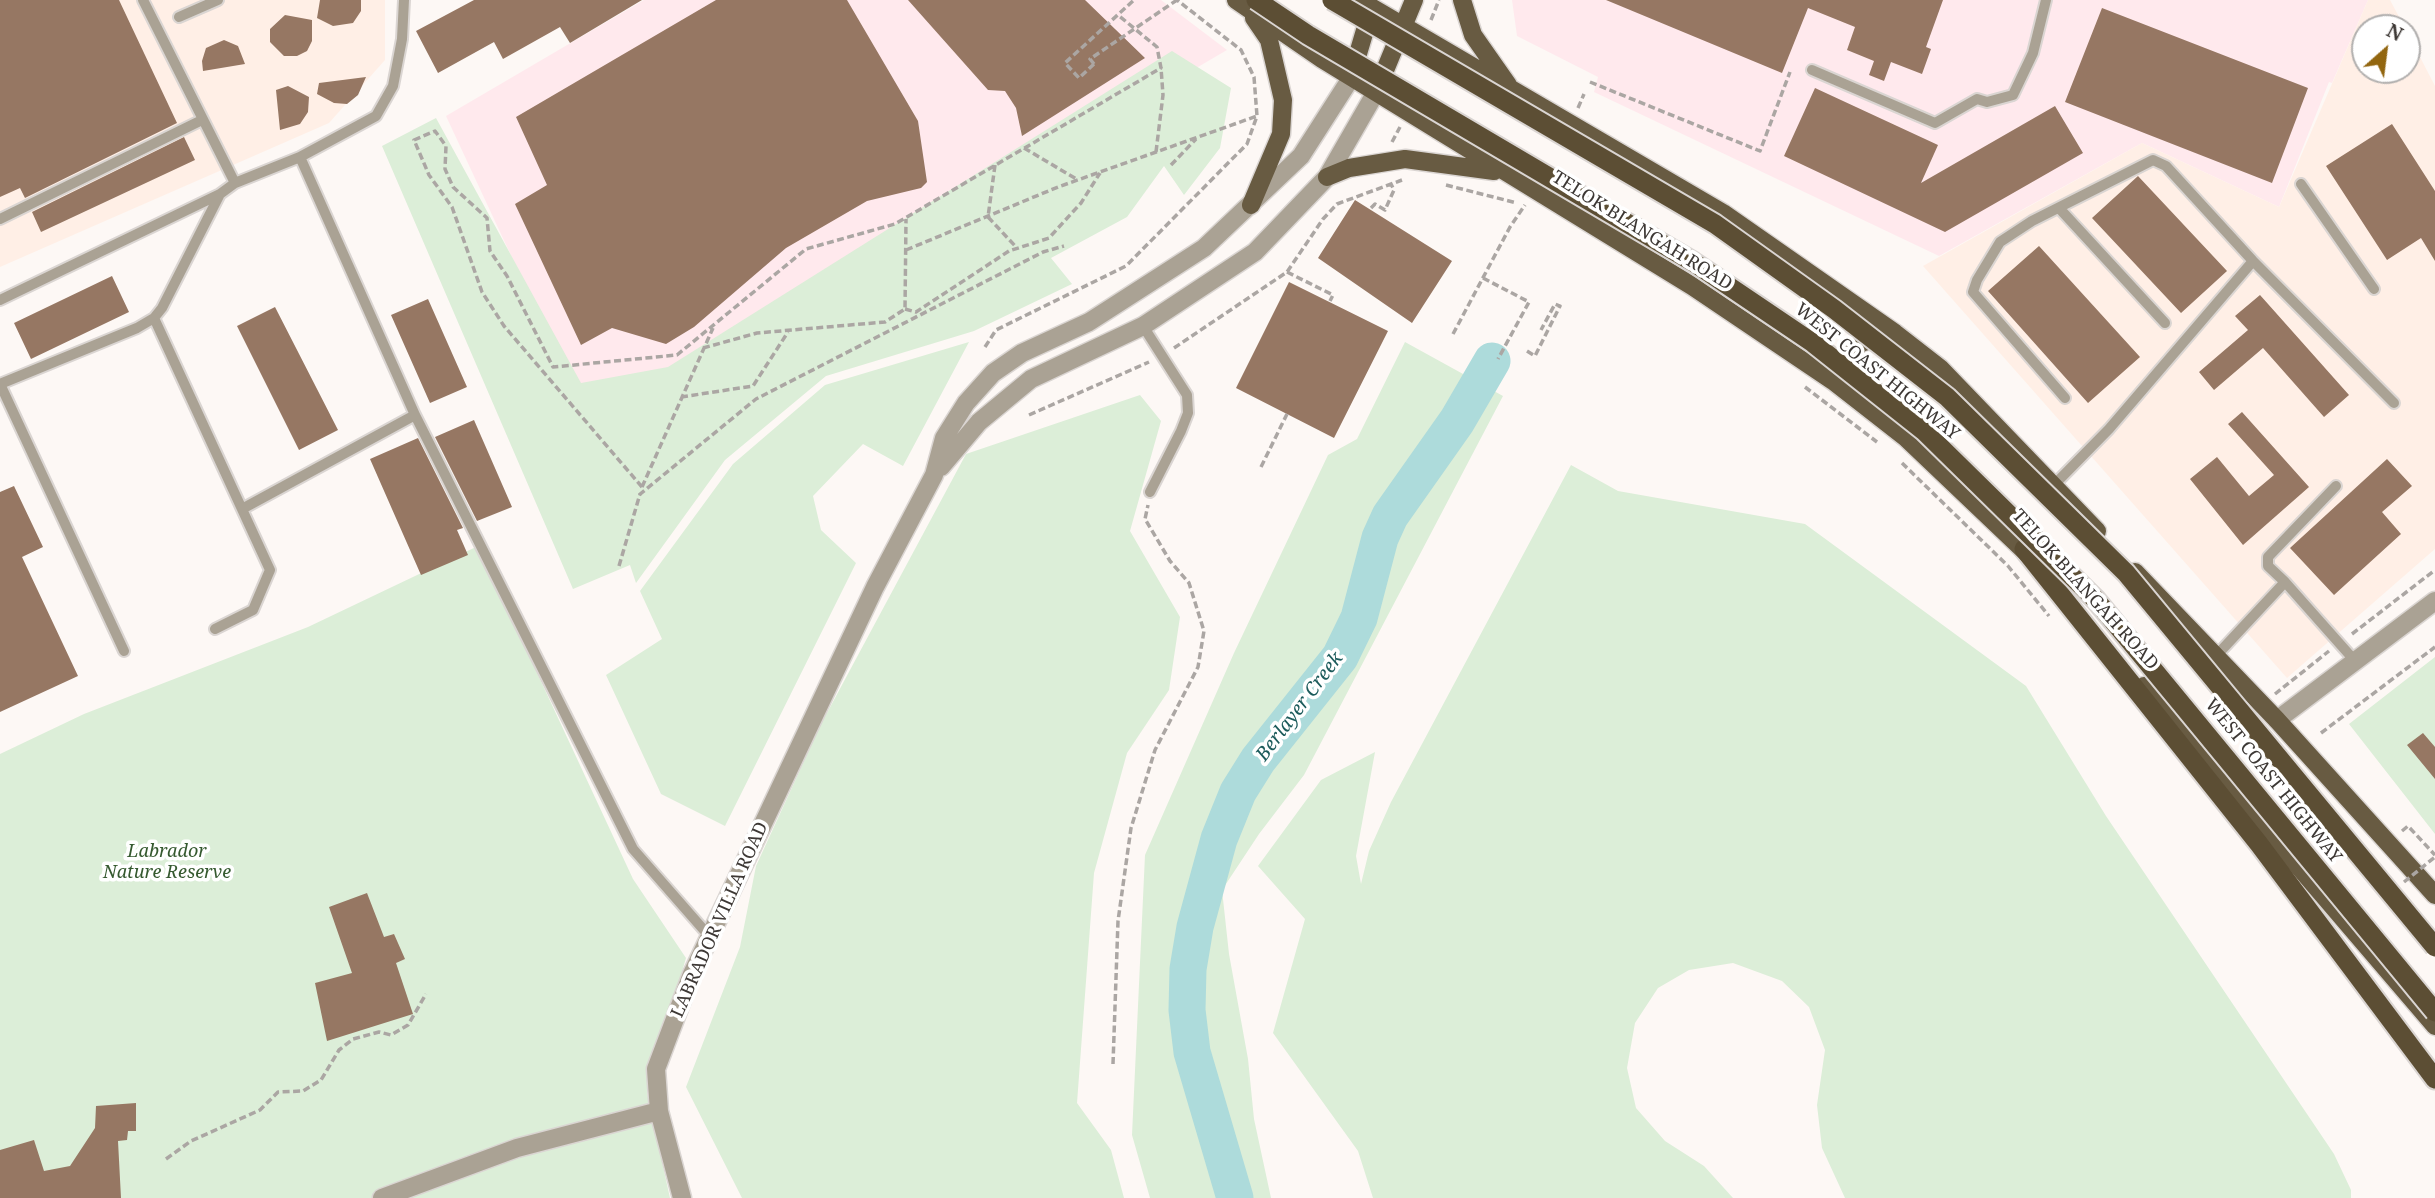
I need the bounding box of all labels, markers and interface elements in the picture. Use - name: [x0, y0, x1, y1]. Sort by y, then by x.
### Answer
- north arrow: [2351, 14, 2421, 84]
- text: N: [2382, 17, 2408, 47]
- street label: TELOK BLANGAH ROAD: [1548, 167, 1736, 295]
- street label: WEST COAST HIGHWAY: [1790, 299, 1964, 445]
- street label: TELOK BLANGAH ROAD: [2007, 505, 2163, 675]
- water label: Berlayer Creek: [1252, 648, 1348, 766]
- street label: WEST COAST HIGHWAY: [2200, 694, 2346, 868]
- street label: LABRADOR VILLA ROAD: [667, 819, 773, 1021]
- park label: Labrador Nature Reserve: [103, 841, 231, 884]

